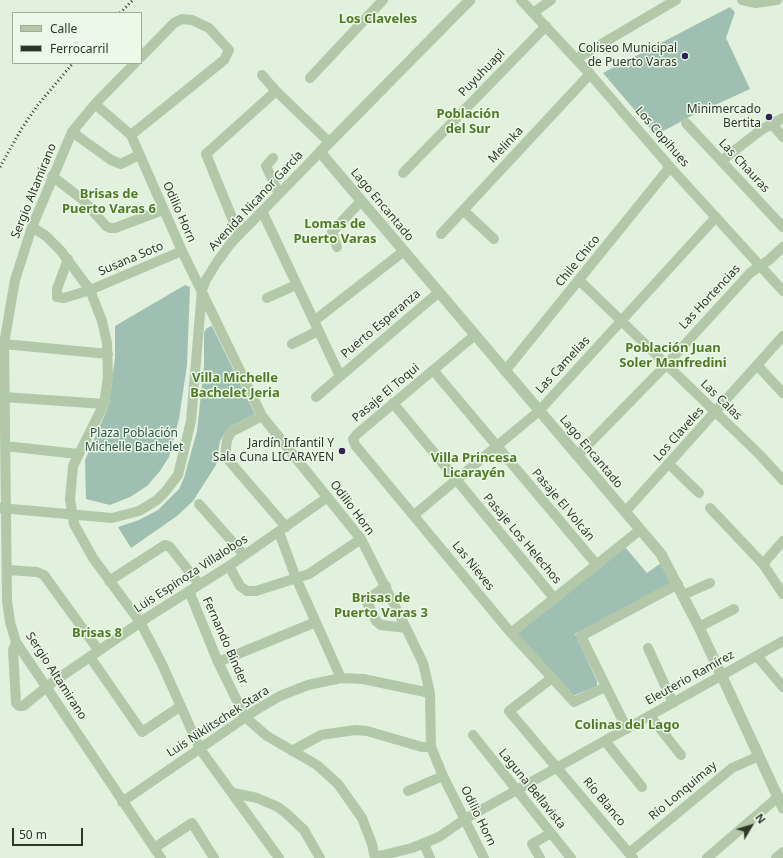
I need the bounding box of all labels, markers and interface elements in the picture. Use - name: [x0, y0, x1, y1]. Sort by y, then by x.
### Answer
- district label: Los Claveles: [339, 11, 417, 27]
- legend: [12, 12, 142, 64]
- text: Calle: [50, 20, 77, 37]
- text: Ferrocarril: [50, 40, 109, 57]
- place label: Coliseo Municipal de Puerto Varas: [578, 42, 677, 70]
- street label: Puyuhuapi: [456, 46, 508, 100]
- marker: Coliseo Municipal de Puerto Varas: [680, 51, 690, 61]
- place label: Minimercado Bertita: [687, 103, 761, 131]
- street label: Los Copihues: [632, 104, 692, 170]
- district label: Población del Sur: [436, 106, 500, 137]
- marker: Minimercado Bertita: [764, 112, 774, 122]
- street label: Melinka: [486, 124, 526, 166]
- street label: Las Chauras: [715, 136, 773, 196]
- street label: Sergio Altamirano: [8, 141, 60, 241]
- street label: Avenida Nicanor García: [206, 148, 306, 254]
- street label: Lago Encantado: [347, 166, 417, 244]
- street label: Odilio Horn: [159, 179, 199, 245]
- district label: Brisas de Puerto Varas 6: [62, 186, 156, 217]
- district label: Lomas de Puerto Varas: [293, 216, 377, 247]
- street label: Chile Chico: [553, 232, 603, 290]
- street label: Susana Soto: [96, 239, 166, 279]
- street label: Las Hortencias: [676, 262, 744, 332]
- street label: Puerto Esperanza: [338, 287, 424, 361]
- street label: Las Camelias: [533, 333, 593, 397]
- district label: Población Juan Soler Manfredini: [619, 340, 727, 371]
- street label: Pasaje El Toqui: [349, 361, 423, 425]
- district label: Villa Michelle Bachelet Jeria: [190, 370, 280, 401]
- street label: Las Calas: [697, 377, 745, 423]
- street label: Los Claveles: [651, 404, 707, 464]
- street label: Lago Encantado: [556, 413, 626, 491]
- park label: Plaza Población Michelle Bachelet: [85, 427, 183, 455]
- place label: Jardín Infantil Y Sala Cuna LICARAYEN: [213, 437, 334, 465]
- marker: Jardín Infantil Y Sala Cuna LICARAYEN: [337, 446, 347, 456]
- district label: Villa Princesa Licarayén: [431, 450, 517, 481]
- street label: Pasaje El Volcán: [529, 466, 597, 544]
- street label: Odilio Horn: [327, 478, 377, 538]
- street label: Pasaje Los Helechos: [480, 491, 564, 587]
- street label: Luis Espinoza Villalobos: [131, 532, 251, 616]
- street label: Las Nieves: [449, 538, 497, 594]
- district label: Brisas de Puerto Varas 3: [334, 590, 428, 621]
- street label: Fernando Binder: [199, 595, 251, 687]
- district label: Brisas 8: [72, 625, 122, 641]
- street label: Sergio Altamirano: [22, 630, 90, 722]
- street label: Eleuterio Ramírez: [643, 648, 737, 708]
- street label: Luis Niklitschek Stara: [164, 684, 272, 760]
- district label: Colinas del Lago: [574, 717, 680, 733]
- street label: Laguna Bellavista: [495, 746, 569, 832]
- street label: Río Lonquimay: [646, 759, 720, 823]
- street label: Río Blanco: [580, 775, 628, 829]
- street label: Odilio Horn: [457, 784, 499, 848]
- north arrow: [731, 806, 771, 846]
- text: N: [752, 810, 770, 826]
- scale bar: [14, 820, 85, 846]
- text: 50 m: [19, 826, 47, 843]

